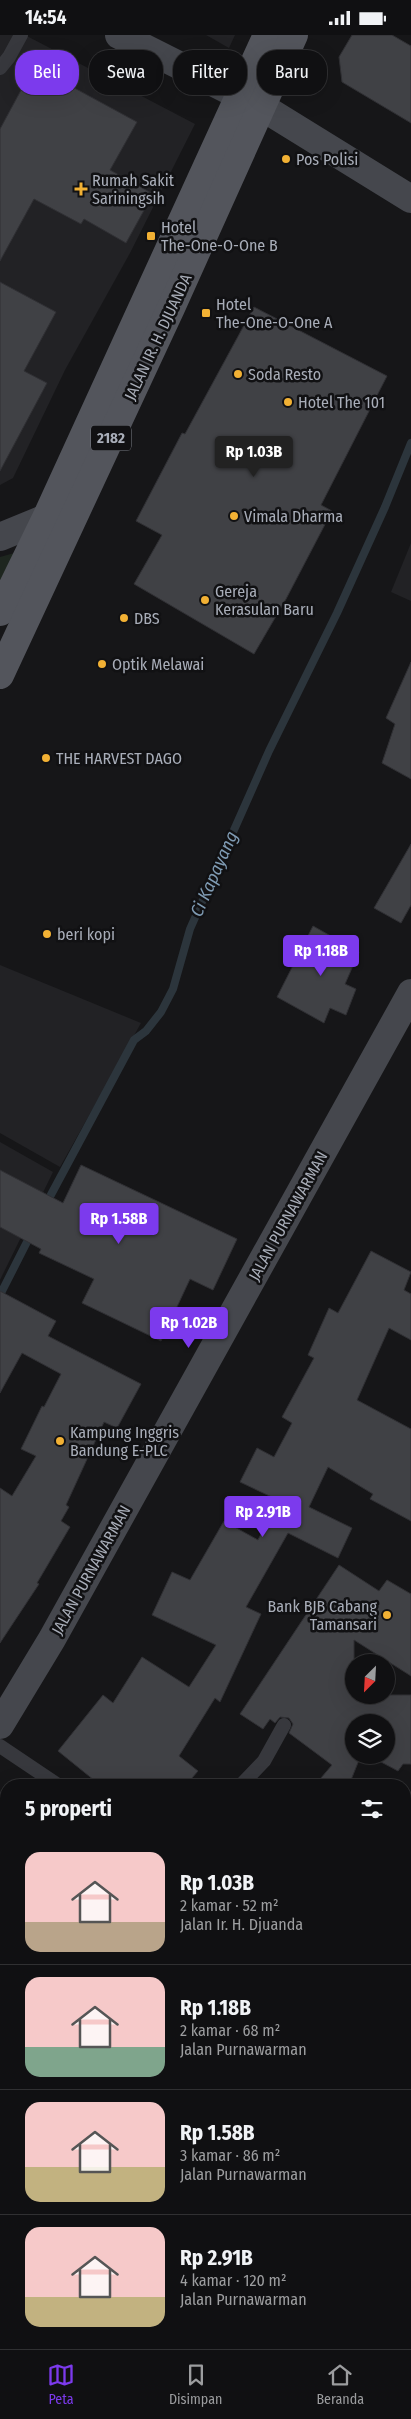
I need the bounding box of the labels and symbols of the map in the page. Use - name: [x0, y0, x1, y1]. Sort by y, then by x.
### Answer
- place label: Pos Polisi: [296, 150, 358, 169]
- marker: Pos Polisi: [280, 153, 292, 165]
- place label: Rumah Sakit Sariningsih: [92, 171, 175, 208]
- marker: Rumah Sakit Sariningsih: [74, 182, 88, 196]
- place label: Hotel The-One-O-One B: [161, 218, 278, 255]
- marker: Hotel The-One-O-One B: [145, 230, 157, 242]
- street label: JALAN IR. H. DJUANDA: [120, 270, 196, 403]
- place label: Hotel The-One-O-One A: [216, 295, 333, 332]
- marker: Hotel The-One-O-One A: [200, 307, 212, 319]
- place label: Soda Resto: [248, 365, 321, 384]
- marker: Soda Resto: [232, 368, 244, 380]
- place label: Hotel The 101: [298, 393, 385, 412]
- marker: Hotel The 101: [282, 396, 294, 408]
- road number: 2182: [91, 425, 131, 451]
- pin: Rp 1.03B: [202, 435, 306, 478]
- place label: Vimala Dharma: [244, 507, 343, 526]
- marker: Vimala Dharma: [228, 510, 240, 522]
- place label: Gereja Kerasulan Baru: [215, 582, 314, 619]
- marker: Gereja Kerasulan Baru: [199, 594, 211, 606]
- place label: DBS: [134, 609, 160, 628]
- marker: DBS: [118, 612, 130, 624]
- place label: Optik Melawai: [112, 655, 204, 674]
- marker: Optik Melawai: [96, 658, 108, 670]
- place label: THE HARVEST DAGO: [56, 749, 182, 768]
- marker: THE HARVEST DAGO: [40, 752, 52, 764]
- water label: Ci Kapayang: [185, 828, 243, 920]
- place label: beri kopi: [57, 925, 115, 944]
- marker: beri kopi: [41, 928, 53, 940]
- pin: Rp 1.18B: [269, 935, 373, 977]
- street label: JALAN PURNAWARMAN: [245, 1148, 331, 1284]
- pin: Rp 1.58B: [67, 1203, 171, 1245]
- pin: Rp 1.02B: [137, 1307, 241, 1349]
- place label: Kampung Inggris Bandung E-PLC: [70, 1423, 179, 1460]
- marker: Kampung Inggris Bandung E-PLC: [54, 1435, 66, 1447]
- pin: Rp 2.91B: [211, 1495, 315, 1538]
- street label: JALAN PURNAWARMAN: [48, 1502, 134, 1638]
- place label: Bank BJB Cabang Tamansari: [267, 1597, 377, 1634]
- marker: Bank BJB Cabang Tamansari: [381, 1609, 393, 1621]
- north arrow: [345, 1654, 395, 1704]

